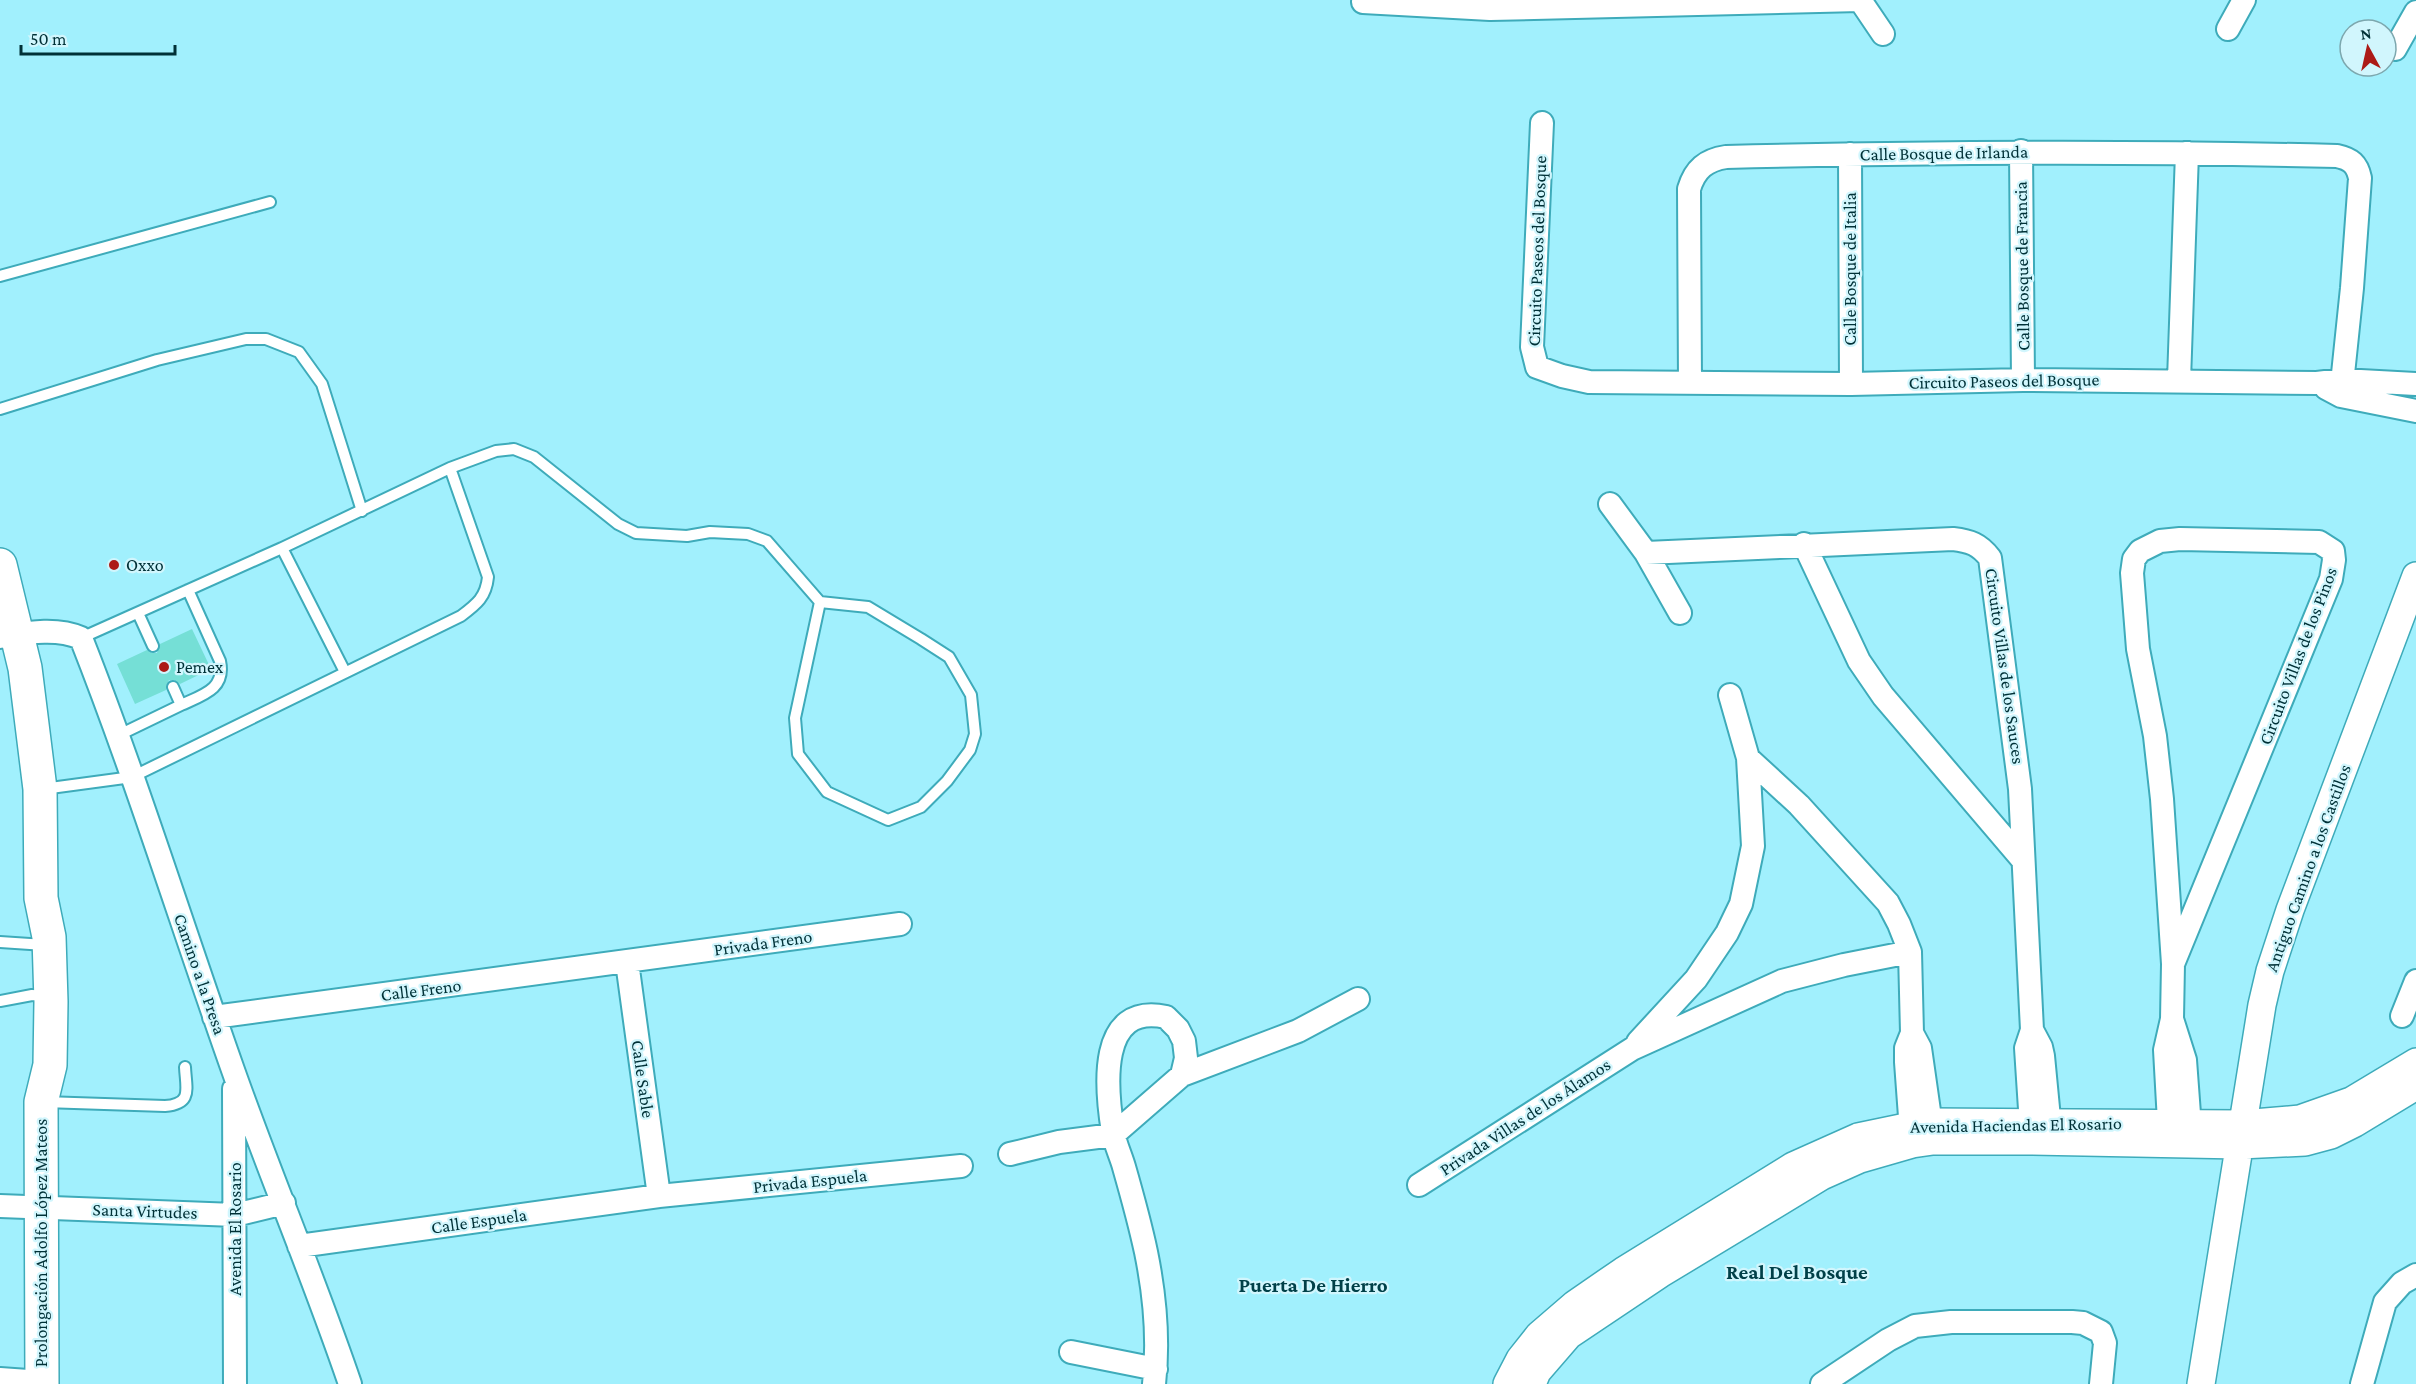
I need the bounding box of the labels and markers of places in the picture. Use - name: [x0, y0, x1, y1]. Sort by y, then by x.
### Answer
- place label: Oxxo: [126, 555, 164, 575]
- marker: Oxxo: [107, 558, 121, 572]
- place label: Pemex: [176, 657, 224, 677]
- marker: Pemex: [157, 660, 171, 674]

